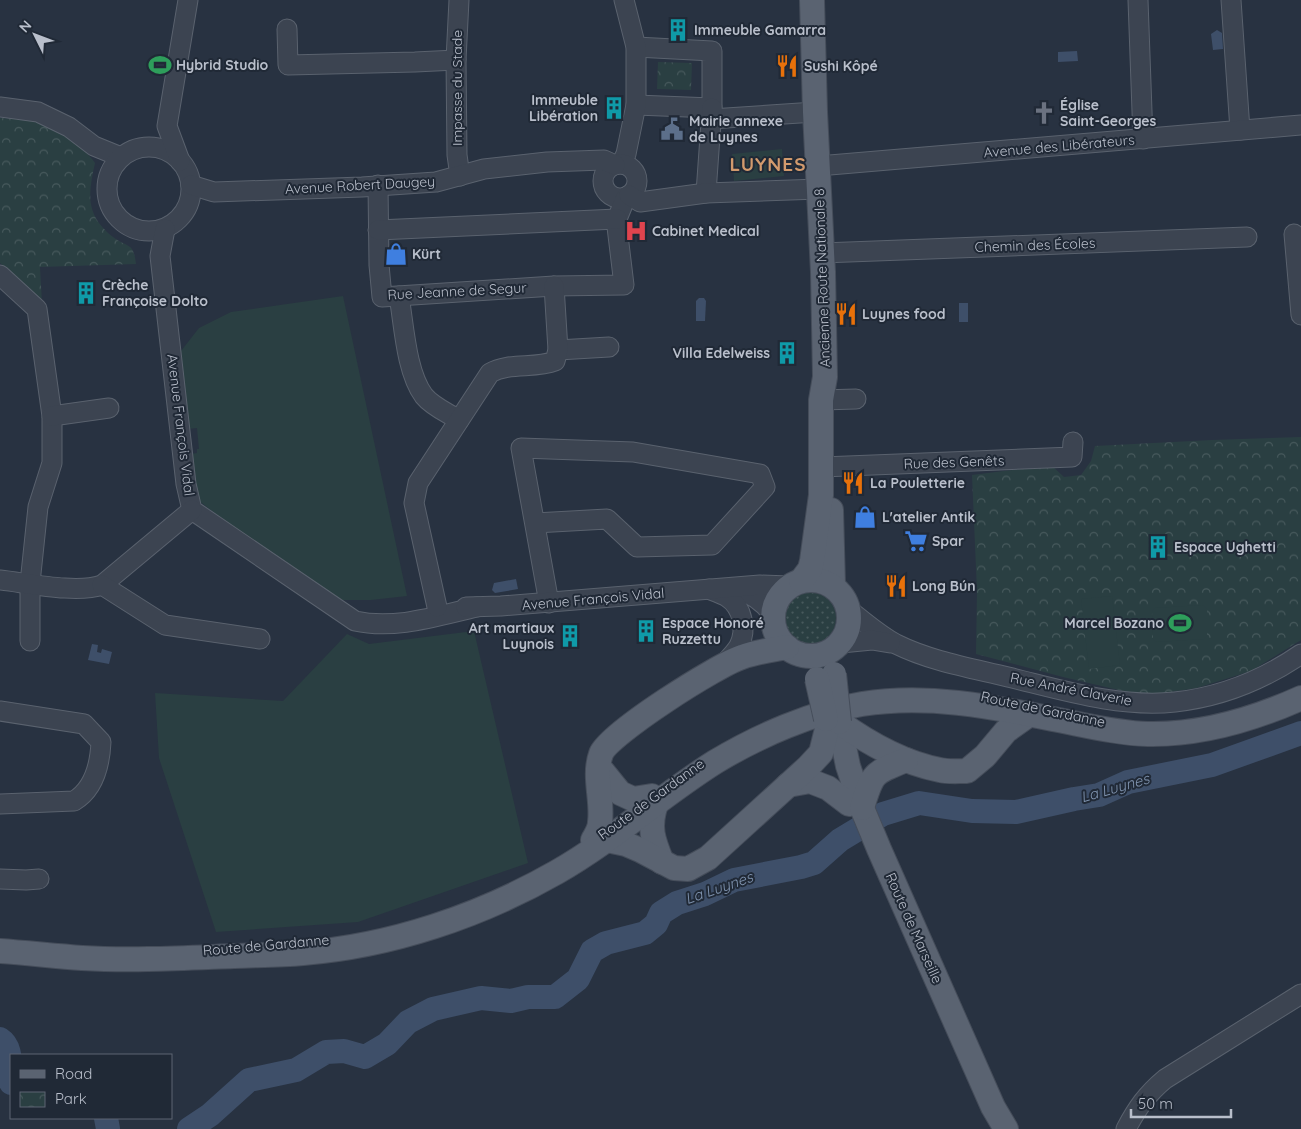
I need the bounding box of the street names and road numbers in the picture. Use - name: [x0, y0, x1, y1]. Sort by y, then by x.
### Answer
- street label: Impasse du Stade: [448, 30, 466, 146]
- street label: Avenue des Libérateurs: [983, 130, 1135, 162]
- street label: Avenue Robert Daugey: [284, 172, 436, 198]
- street label: Ancienne Route Nationale 8: [810, 188, 834, 368]
- street label: Chemin des Écoles: [974, 234, 1096, 256]
- street label: Rue Jeanne de Segur: [387, 278, 528, 304]
- street label: Avenue François Vidal: [163, 353, 199, 497]
- street label: Rue des Genêts: [903, 451, 1005, 473]
- street label: Avenue François Vidal: [521, 584, 665, 614]
- street label: Rue André Claverie: [1009, 668, 1133, 710]
- street label: Route de Gardanne: [979, 687, 1107, 731]
- street label: Route de Gardanne: [594, 754, 708, 844]
- street label: Route de Marseille: [881, 870, 947, 986]
- street label: Route de Gardanne: [202, 930, 330, 959]

